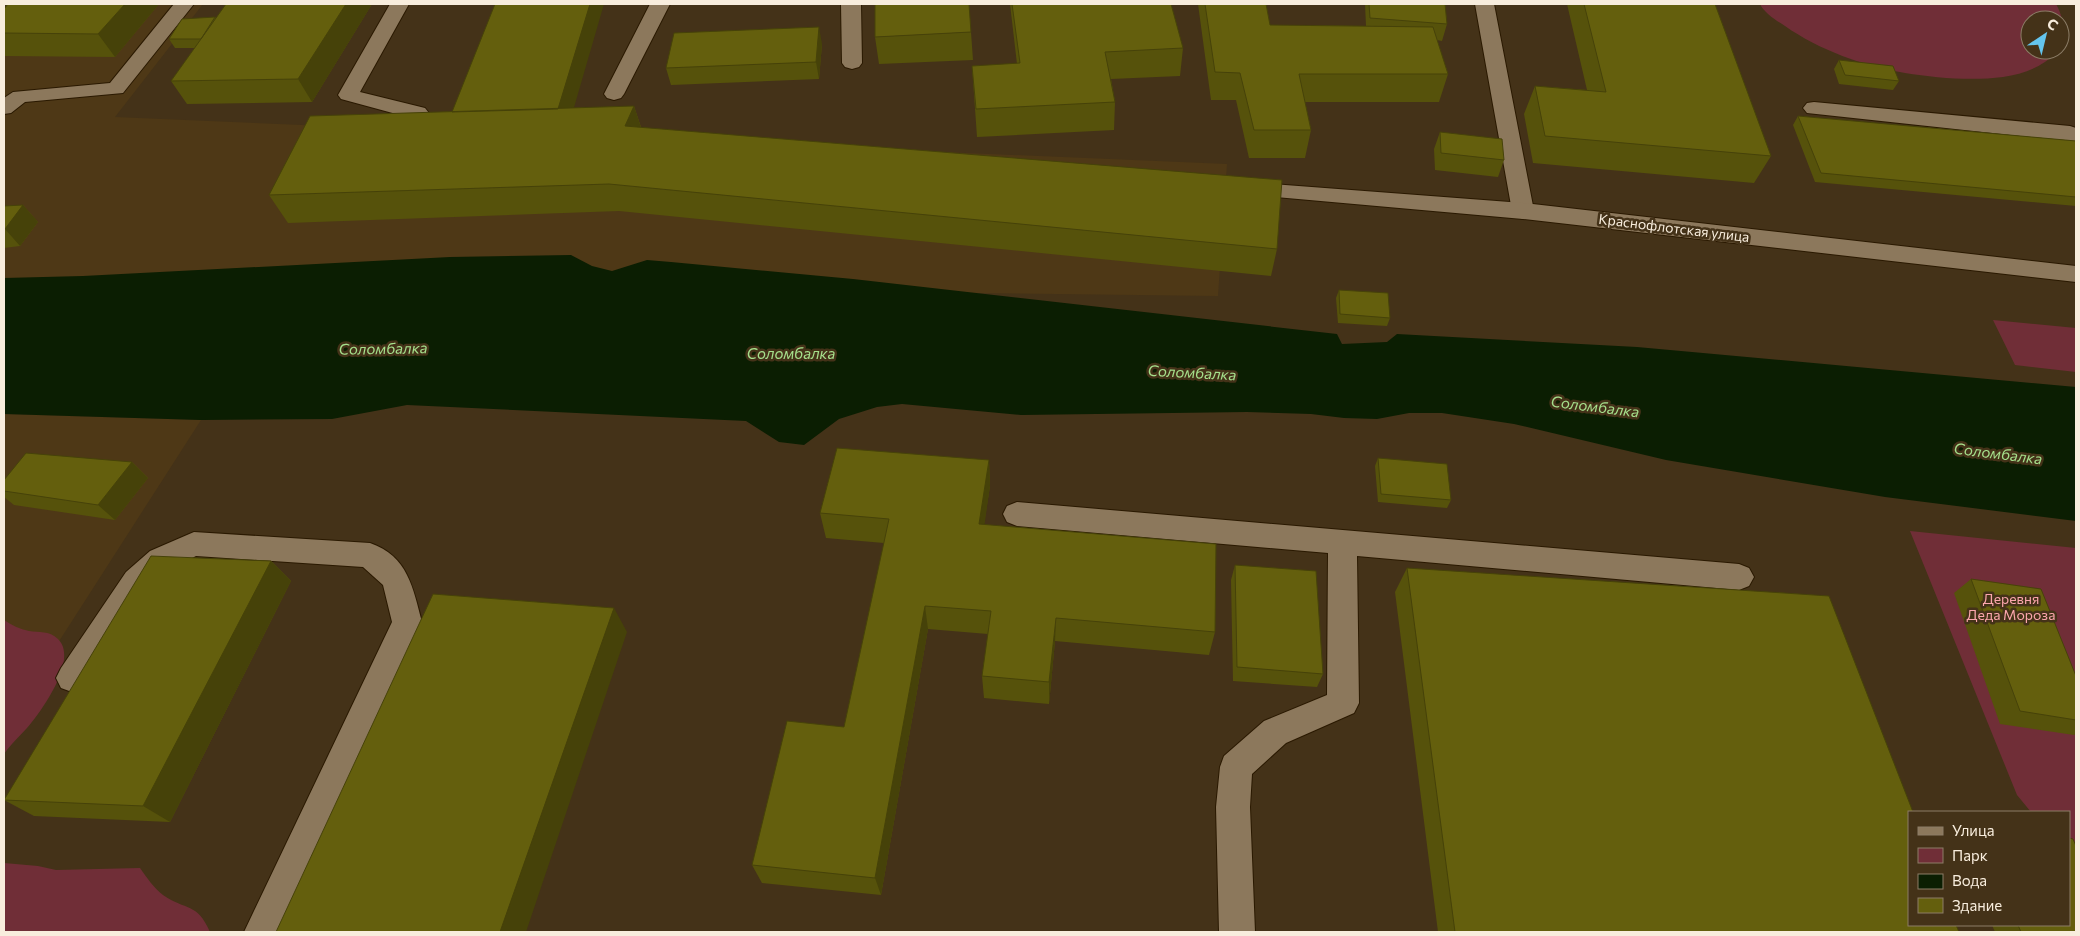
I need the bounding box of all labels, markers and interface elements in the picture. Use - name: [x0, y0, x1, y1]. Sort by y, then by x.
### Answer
- north arrow: [2020, 10, 2070, 60]
- text: С: [2044, 14, 2062, 34]
- street label: Краснофлотская улица: [1598, 210, 1751, 245]
- water label: Соломбалка: [338, 338, 428, 358]
- water label: Соломбалка: [747, 344, 836, 362]
- water label: Соломбалка: [1147, 361, 1237, 383]
- water label: Соломбалка: [1550, 392, 1640, 420]
- water label: Соломбалка: [1953, 439, 2043, 467]
- park label: Деревня Деда Мороза: [1967, 590, 2055, 623]
- legend: [1908, 811, 2070, 926]
- text: Улица: [1952, 821, 1994, 839]
- text: Парк: [1952, 846, 1988, 864]
- text: Вода: [1952, 871, 1987, 889]
- text: Здание: [1952, 896, 2002, 914]

